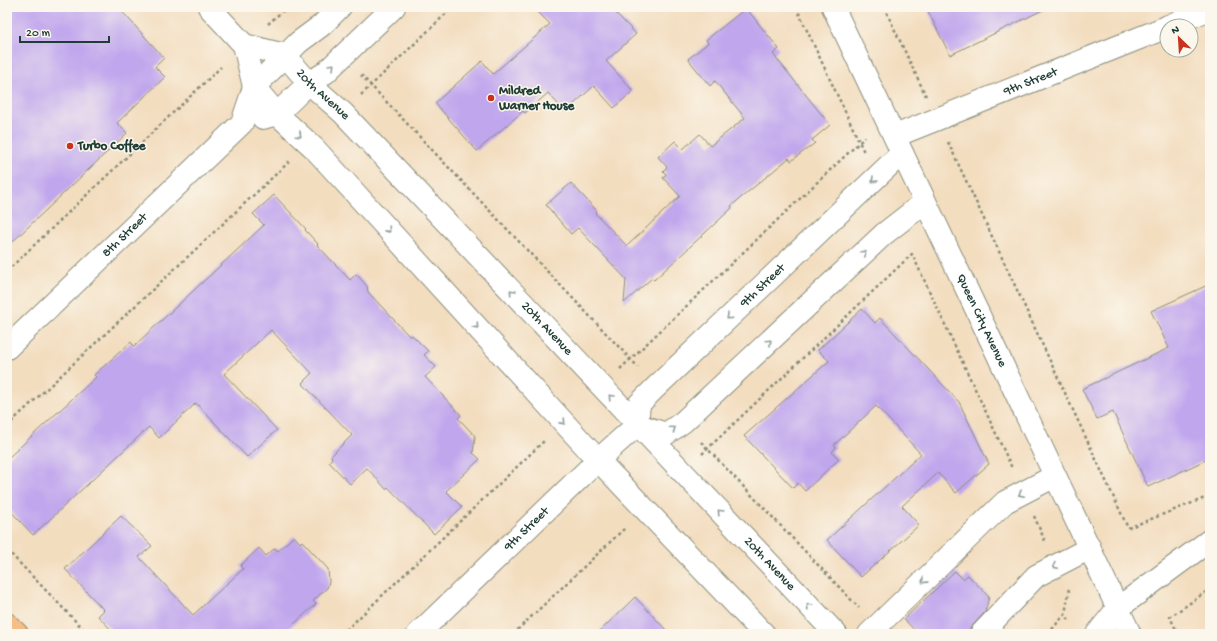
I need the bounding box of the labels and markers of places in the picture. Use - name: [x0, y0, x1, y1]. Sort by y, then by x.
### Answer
- place label: Mildred Warner House: [498, 84, 575, 114]
- marker: Mildred Warner House: [486, 93, 496, 103]
- place label: Turbo Coffee: [77, 138, 147, 154]
- marker: Turbo Coffee: [65, 141, 75, 151]

